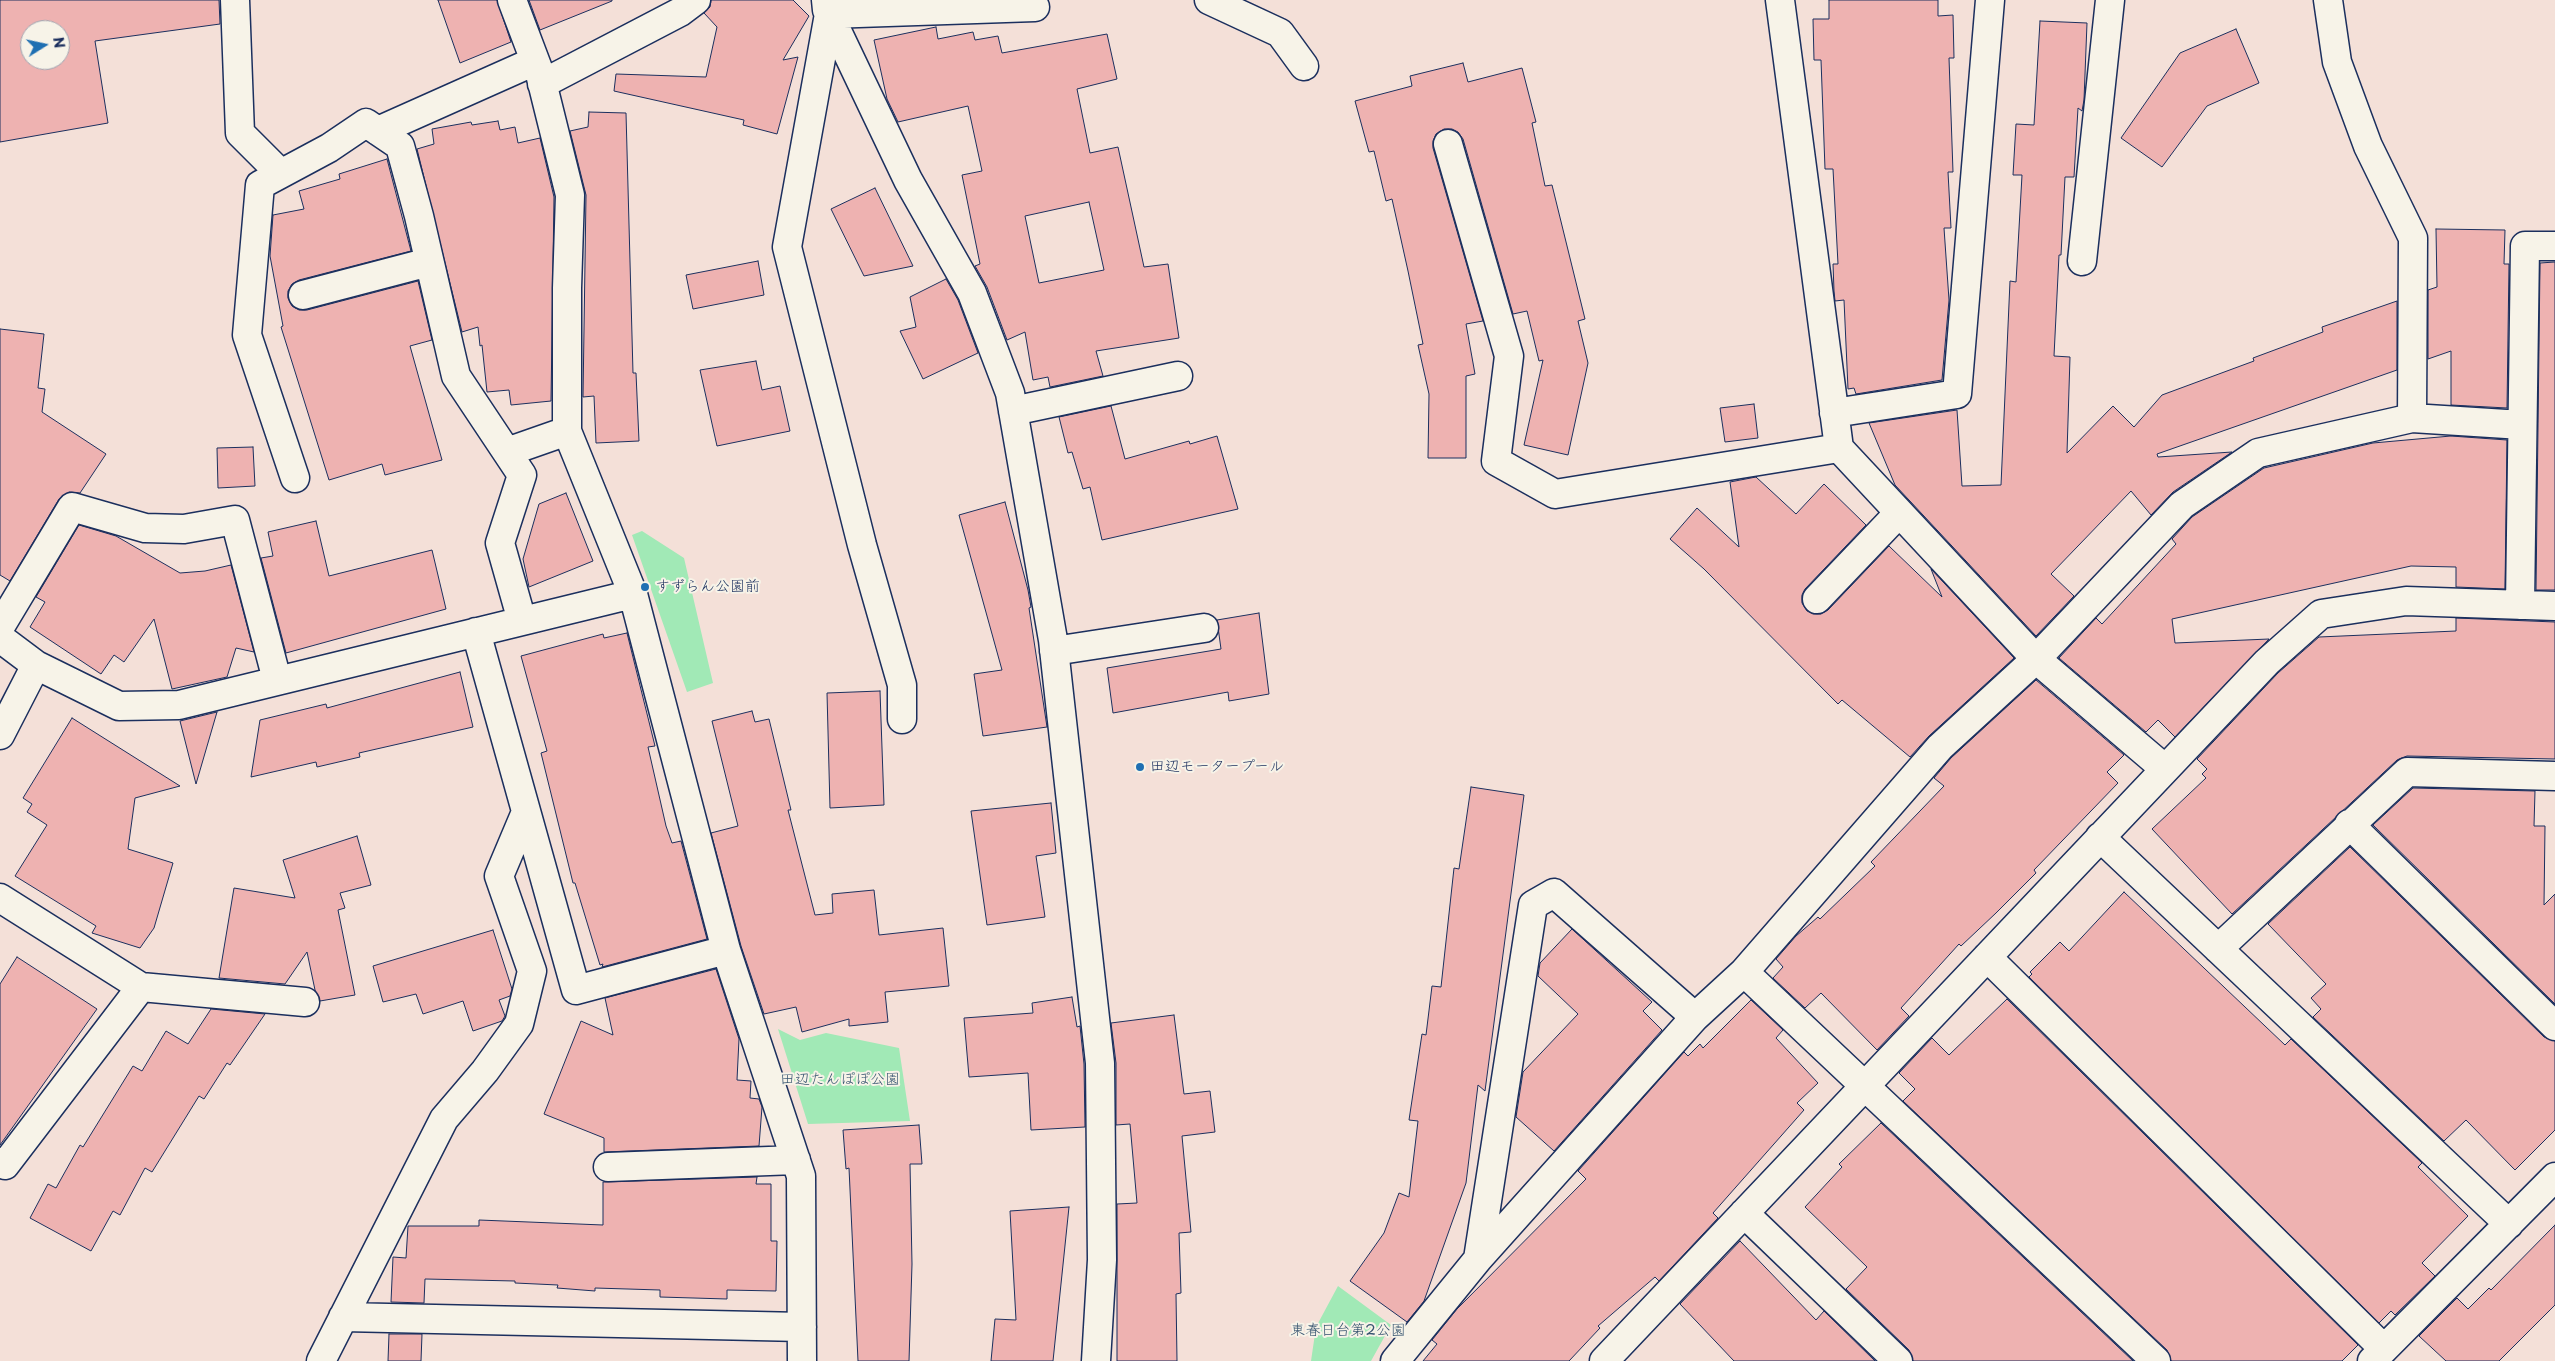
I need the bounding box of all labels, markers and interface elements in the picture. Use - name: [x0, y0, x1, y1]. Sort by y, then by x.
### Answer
- north arrow: [20, 20, 70, 70]
- text: N: [48, 35, 71, 50]
- place label: すずらん公園前: [655, 578, 760, 596]
- marker: すずらん公園前: [639, 581, 651, 593]
- place label: 田辺モータープール: [1150, 758, 1284, 776]
- marker: 田辺モータープール: [1134, 761, 1146, 773]
- park label: 田辺たんぽぽ公園: [780, 1071, 900, 1089]
- park label: 東春日台第2公園: [1290, 1322, 1406, 1340]

